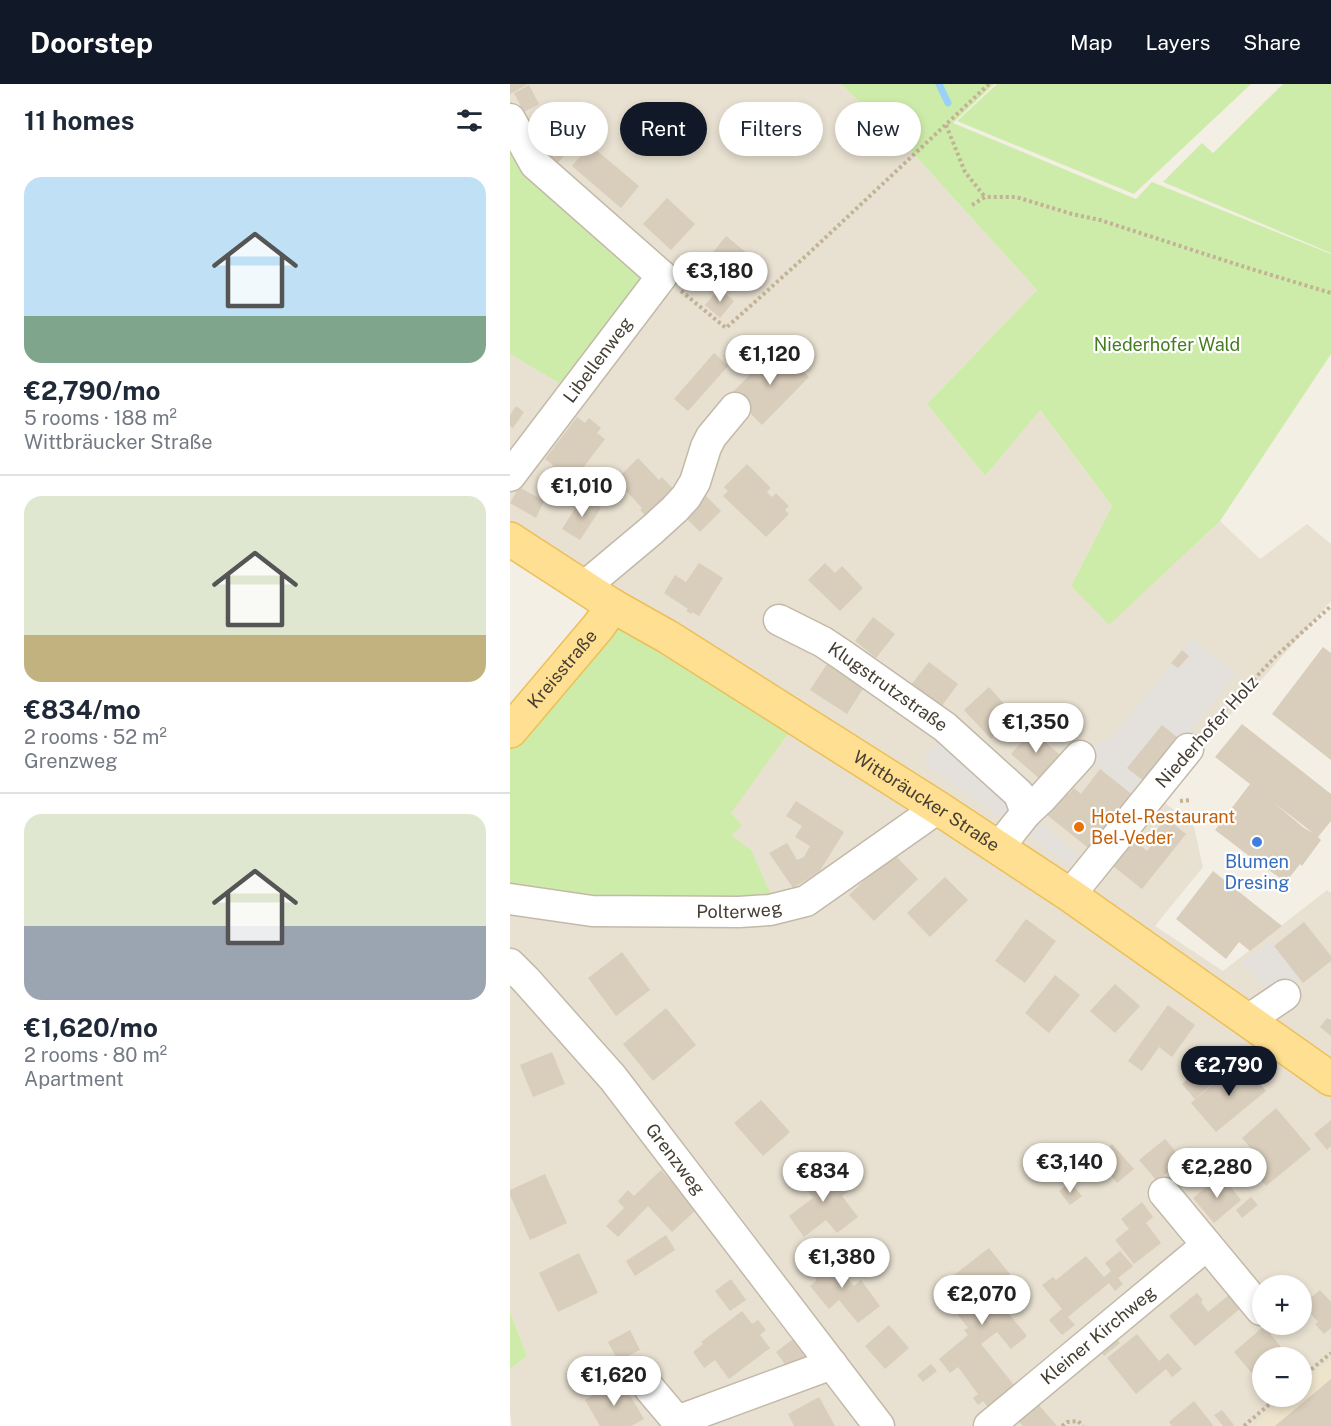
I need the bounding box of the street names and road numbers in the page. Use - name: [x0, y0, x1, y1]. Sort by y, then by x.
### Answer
- street label: Libellenweg: [559, 313, 637, 407]
- street label: Kreisstraße: [523, 625, 601, 712]
- street label: Klugstrutzstraße: [824, 637, 952, 736]
- street label: Niederhofer Holz: [1151, 671, 1262, 792]
- street label: Wittbräucker Straße: [849, 746, 1004, 856]
- street label: Polterweg: [696, 896, 784, 922]
- street label: Grenzweg: [642, 1119, 710, 1199]
- street label: Kleiner Kirchweg: [1036, 1281, 1160, 1389]

